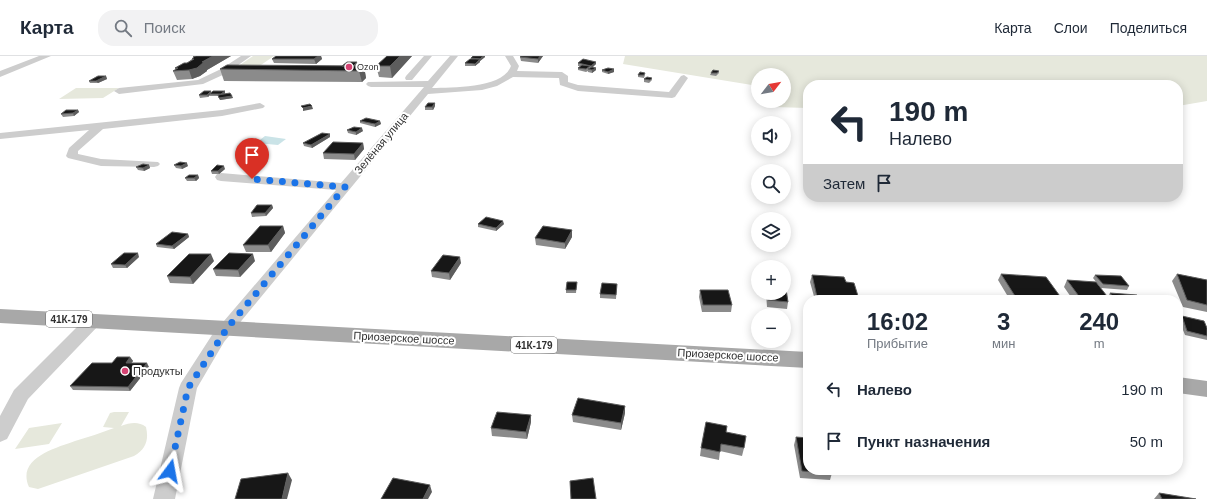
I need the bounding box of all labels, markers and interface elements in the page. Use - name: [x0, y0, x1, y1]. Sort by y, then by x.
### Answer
- search box: [98, 10, 378, 46]
- text: Карта: [20, 17, 74, 38]
- icon: search: [112, 17, 134, 39]
- text: Поиск: [144, 19, 185, 36]
- text: Карта: [994, 20, 1032, 36]
- text: Слои: [1054, 20, 1088, 36]
- text: Поделиться: [1110, 20, 1187, 36]
- marker: Ozon: [344, 62, 354, 72]
- place label: Ozon: [357, 62, 379, 72]
- north arrow: [751, 68, 791, 108]
- map controls: [751, 68, 791, 348]
- icon: left: [823, 96, 875, 148]
- text: 190 m: [889, 96, 968, 127]
- street label: Зелёная улица: [352, 109, 411, 176]
- button: sound: [751, 116, 791, 156]
- text: Налево: [889, 129, 952, 149]
- pin: [235, 138, 269, 179]
- icon: arrive: [241, 144, 263, 166]
- button: search: [751, 164, 791, 204]
- icon: arrive: [873, 172, 895, 194]
- text: Затем: [823, 175, 865, 192]
- button: layers: [751, 212, 791, 252]
- button: +: [751, 260, 791, 300]
- button: −: [751, 308, 791, 348]
- text: 16:02: [867, 308, 928, 335]
- text: 3: [997, 308, 1010, 335]
- text: 240: [1079, 308, 1119, 335]
- road number: 41К-179: [46, 311, 92, 327]
- street label: Приозерское шоссе: [353, 329, 455, 347]
- text: Прибытие: [867, 336, 928, 351]
- text: мин: [992, 336, 1015, 351]
- text: m: [1094, 336, 1105, 351]
- road number: 41К-179: [511, 337, 557, 353]
- street label: Приозерское шоссе: [677, 346, 779, 364]
- place label: Продукты: [133, 365, 183, 377]
- marker: Продукты: [120, 366, 130, 376]
- icon: left: [823, 378, 845, 400]
- text: Налево: [857, 381, 912, 398]
- text: 190 m: [1121, 381, 1163, 398]
- icon: arrive: [823, 430, 845, 452]
- text: Пункт назначения: [857, 433, 990, 450]
- text: 50 m: [1130, 433, 1163, 450]
- position arrow: [149, 450, 191, 492]

